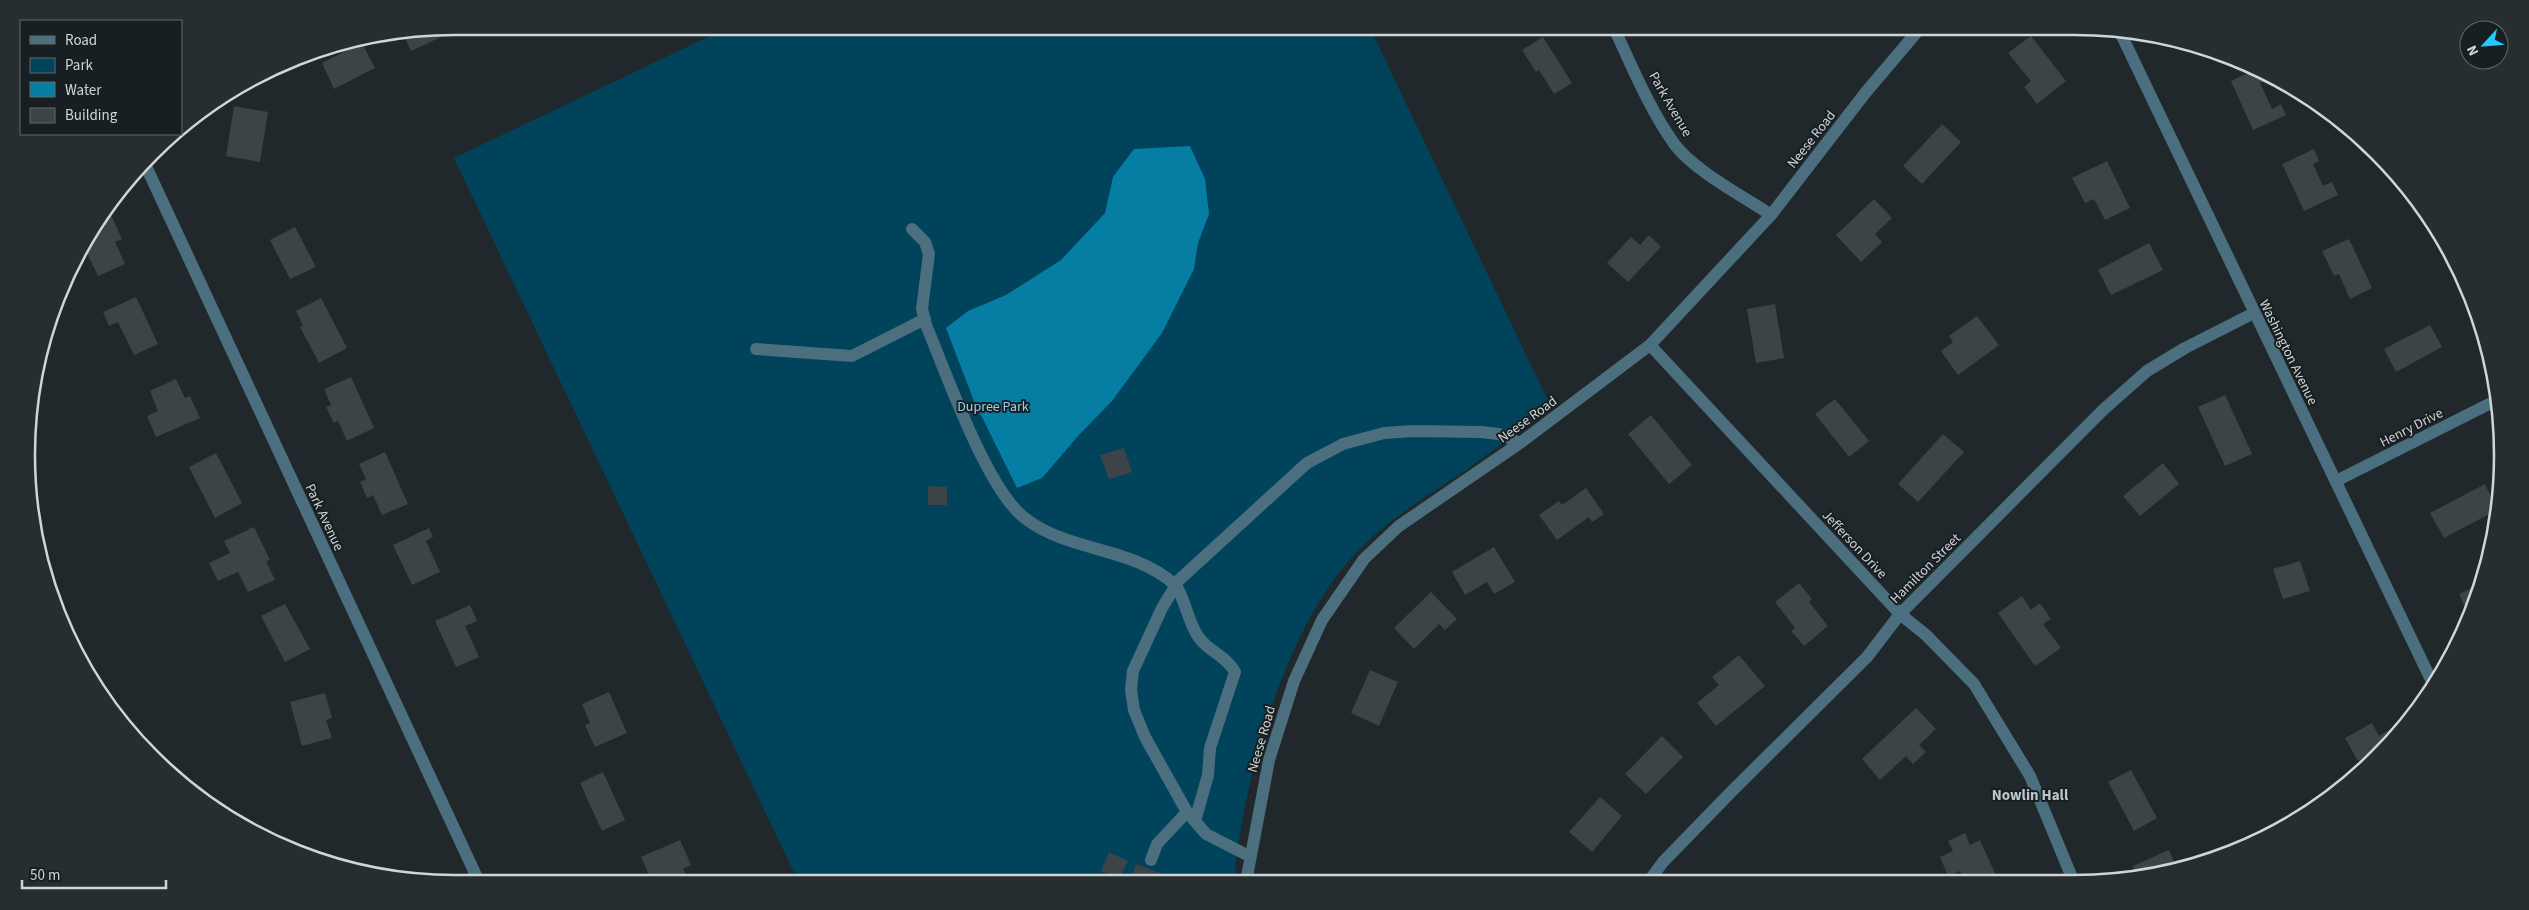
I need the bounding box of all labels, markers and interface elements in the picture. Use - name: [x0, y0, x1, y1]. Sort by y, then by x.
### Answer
- legend: [20, 20, 182, 135]
- north arrow: [2459, 20, 2509, 70]
- text: Road: [65, 30, 97, 51]
- text: N: [2462, 42, 2484, 59]
- text: Park: [65, 55, 94, 76]
- street label: Park Avenue: [1643, 68, 1697, 141]
- text: Water: [65, 80, 102, 101]
- text: Building: [65, 105, 118, 126]
- street label: Neese Road: [1783, 106, 1841, 173]
- street label: Washington Avenue: [2254, 296, 2322, 409]
- street label: Neese Road: [1494, 392, 1561, 448]
- park label: Dupree Park: [957, 397, 1029, 417]
- street label: Henry Drive: [2376, 403, 2447, 452]
- street label: Park Avenue: [300, 481, 348, 554]
- street label: Jefferson Drive: [1817, 506, 1891, 584]
- street label: Hamilton Street: [1886, 529, 1966, 608]
- street label: Neese Road: [1243, 704, 1281, 775]
- district label: Nowlin Hall: [1992, 785, 2069, 806]
- scale bar: [22, 858, 166, 890]
- text: 50 m: [30, 865, 60, 886]

